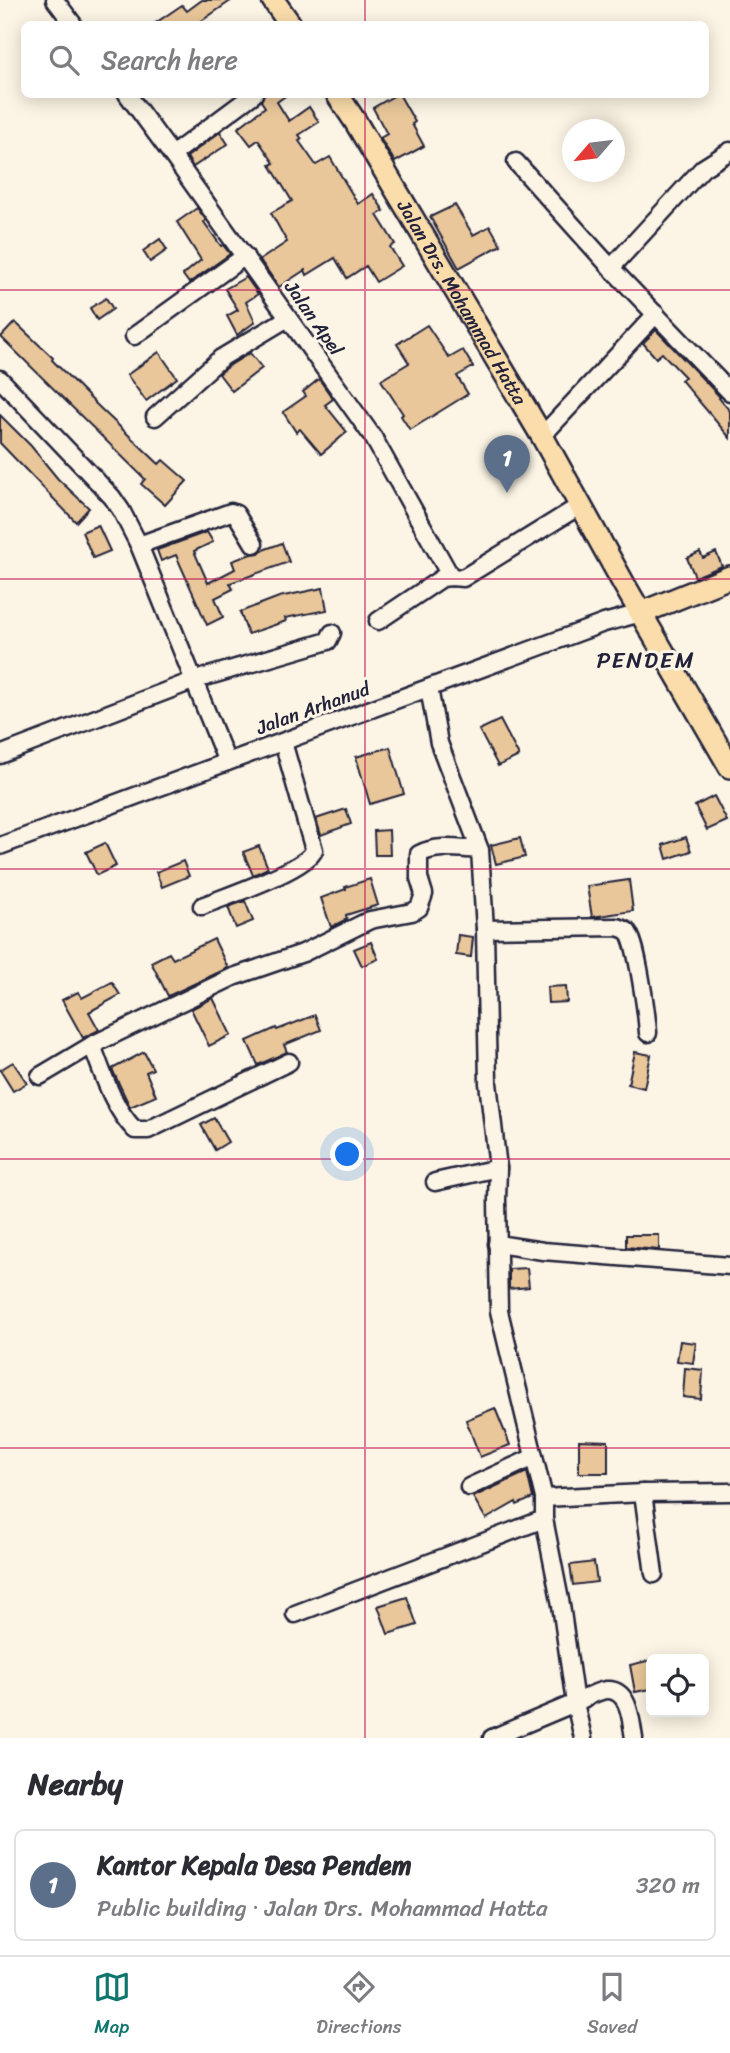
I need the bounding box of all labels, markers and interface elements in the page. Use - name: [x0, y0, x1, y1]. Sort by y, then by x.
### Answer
- search box: [21, 21, 709, 98]
- text: Search here: [101, 37, 238, 83]
- icon: search: [45, 41, 83, 79]
- north arrow: [562, 119, 625, 182]
- street label: Jalan Drs. Mohammad Hatta: [388, 192, 537, 411]
- street label: Jalan Apel: [275, 273, 352, 363]
- pin: 1: [484, 435, 530, 493]
- district label: PENDEM: [597, 640, 695, 681]
- street label: Jalan Arhanud: [251, 672, 376, 744]
- your location: [330, 1137, 364, 1171]
- map controls: [646, 1654, 709, 1717]
- button: locate: [646, 1654, 709, 1717]
- text: Nearby: [28, 1757, 123, 1811]
- text: Kantor Kepala Desa Pendem: [97, 1842, 412, 1888]
- text: 1: [48, 1865, 58, 1906]
- text: 320 m: [636, 1865, 700, 1906]
- text: Public building · Jalan Drs. Mohammad Hatta: [97, 1888, 547, 1929]
- tab: Map: [93, 1968, 131, 2043]
- tab: Directions: [316, 1968, 402, 2043]
- tab: Saved: [587, 1968, 637, 2043]

